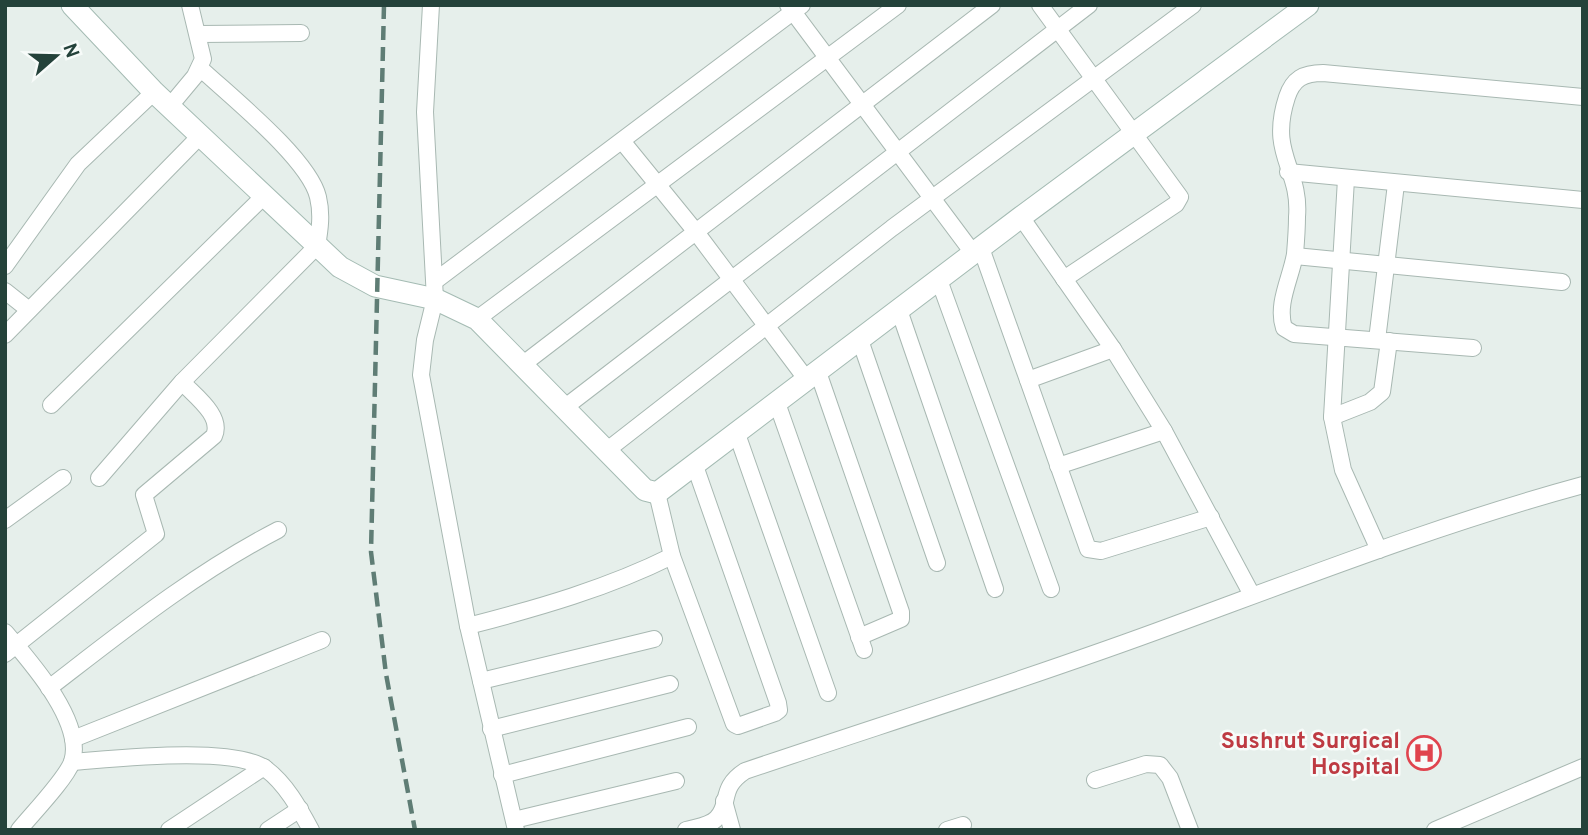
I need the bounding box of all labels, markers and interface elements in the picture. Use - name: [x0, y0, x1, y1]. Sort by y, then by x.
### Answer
- north arrow: [21, 21, 91, 91]
- text: N: [56, 40, 84, 61]
- place label: Sushrut Surgical Hospital: [1221, 728, 1400, 783]
- hospital icon: Sushrut Surgical Hospital: [1405, 734, 1443, 772]

